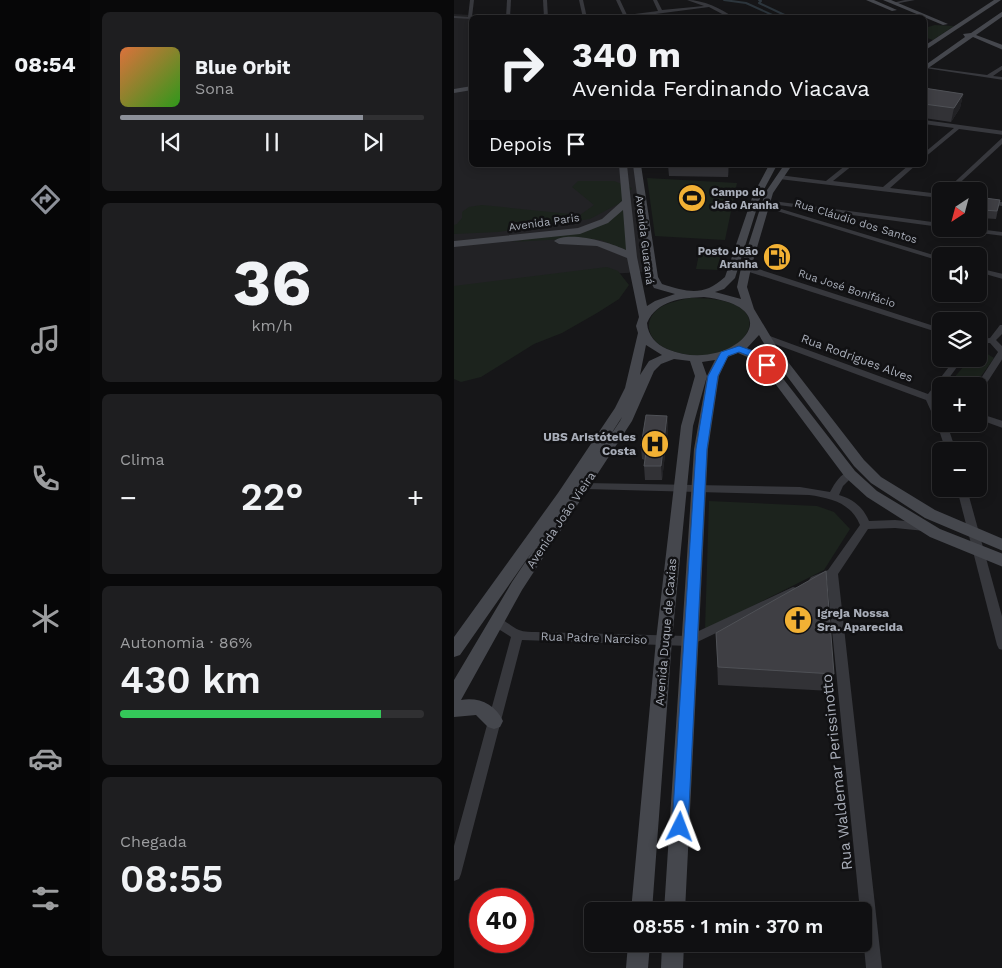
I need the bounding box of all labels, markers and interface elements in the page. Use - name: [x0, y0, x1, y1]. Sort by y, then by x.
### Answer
- text: 340 m: [572, 34, 681, 76]
- icon: right: [489, 35, 554, 100]
- text: 08:54: [14, 52, 76, 77]
- text: Blue Orbit: [195, 56, 290, 79]
- text: Avenida Ferdinando Viacava: [572, 76, 870, 101]
- text: Sona: [195, 79, 234, 98]
- icon: previous: [157, 128, 185, 156]
- icon: pause: [258, 128, 286, 156]
- icon: next: [359, 128, 387, 156]
- icon: arrive: [562, 130, 590, 158]
- text: Depois: [489, 133, 552, 156]
- icon: directions: [28, 182, 63, 217]
- north arrow: [932, 182, 986, 238]
- map controls: [932, 182, 987, 497]
- sports icon: Campo do João Aranha: [677, 183, 707, 213]
- place label: Campo do João Aranha: [711, 186, 779, 212]
- street label: Avenida Guaraná: [633, 195, 656, 285]
- street label: Rua Cláudio dos Santos: [793, 197, 919, 246]
- street label: Avenida Paris: [508, 211, 581, 234]
- fuel station icon: Posto João Aranha: [762, 242, 792, 272]
- text: 36: [233, 245, 311, 321]
- place label: Posto João Aranha: [698, 245, 759, 271]
- button: sound: [932, 247, 987, 302]
- street label: Rua José Bonifácio: [797, 267, 897, 310]
- button: layers: [932, 312, 987, 367]
- text: km/h: [251, 316, 293, 335]
- icon: music: [28, 322, 63, 357]
- street label: Rua Rodrigues Alves: [799, 331, 915, 385]
- pin: [746, 344, 788, 386]
- icon: arrive: [753, 351, 781, 379]
- button: +: [932, 377, 987, 432]
- hospital icon: UBS Aristóteles Costa: [640, 429, 670, 459]
- place label: UBS Aristóteles Costa: [543, 430, 637, 458]
- button: −: [932, 442, 987, 497]
- text: Clima: [120, 450, 164, 469]
- icon: phone: [28, 461, 63, 496]
- street label: Avenida João Vieira: [524, 469, 599, 571]
- text: 22°: [240, 475, 304, 519]
- text: −: [120, 481, 137, 514]
- text: +: [407, 481, 424, 514]
- street label: Avenida Duque de Caxias: [653, 558, 679, 706]
- icon: climate: [28, 601, 63, 636]
- church icon: Igreja Nossa Sra. Aparecida: [783, 605, 813, 635]
- place label: Igreja Nossa Sra. Aparecida: [817, 606, 903, 634]
- street label: Rua Padre Narciso: [540, 629, 648, 647]
- text: Autonomia · 86%: [120, 633, 252, 652]
- text: 430 km: [120, 658, 261, 702]
- street label: Rua Waldemar Perissinotto: [818, 673, 856, 871]
- icon: car: [28, 741, 63, 776]
- position arrow: [653, 800, 705, 852]
- text: Chegada: [120, 832, 187, 851]
- text: 08:55: [120, 857, 223, 901]
- icon: filters: [28, 881, 63, 916]
- speed limit sign: 40: [469, 888, 534, 953]
- text: 08:55 · 1 min · 370 m: [633, 915, 823, 938]

